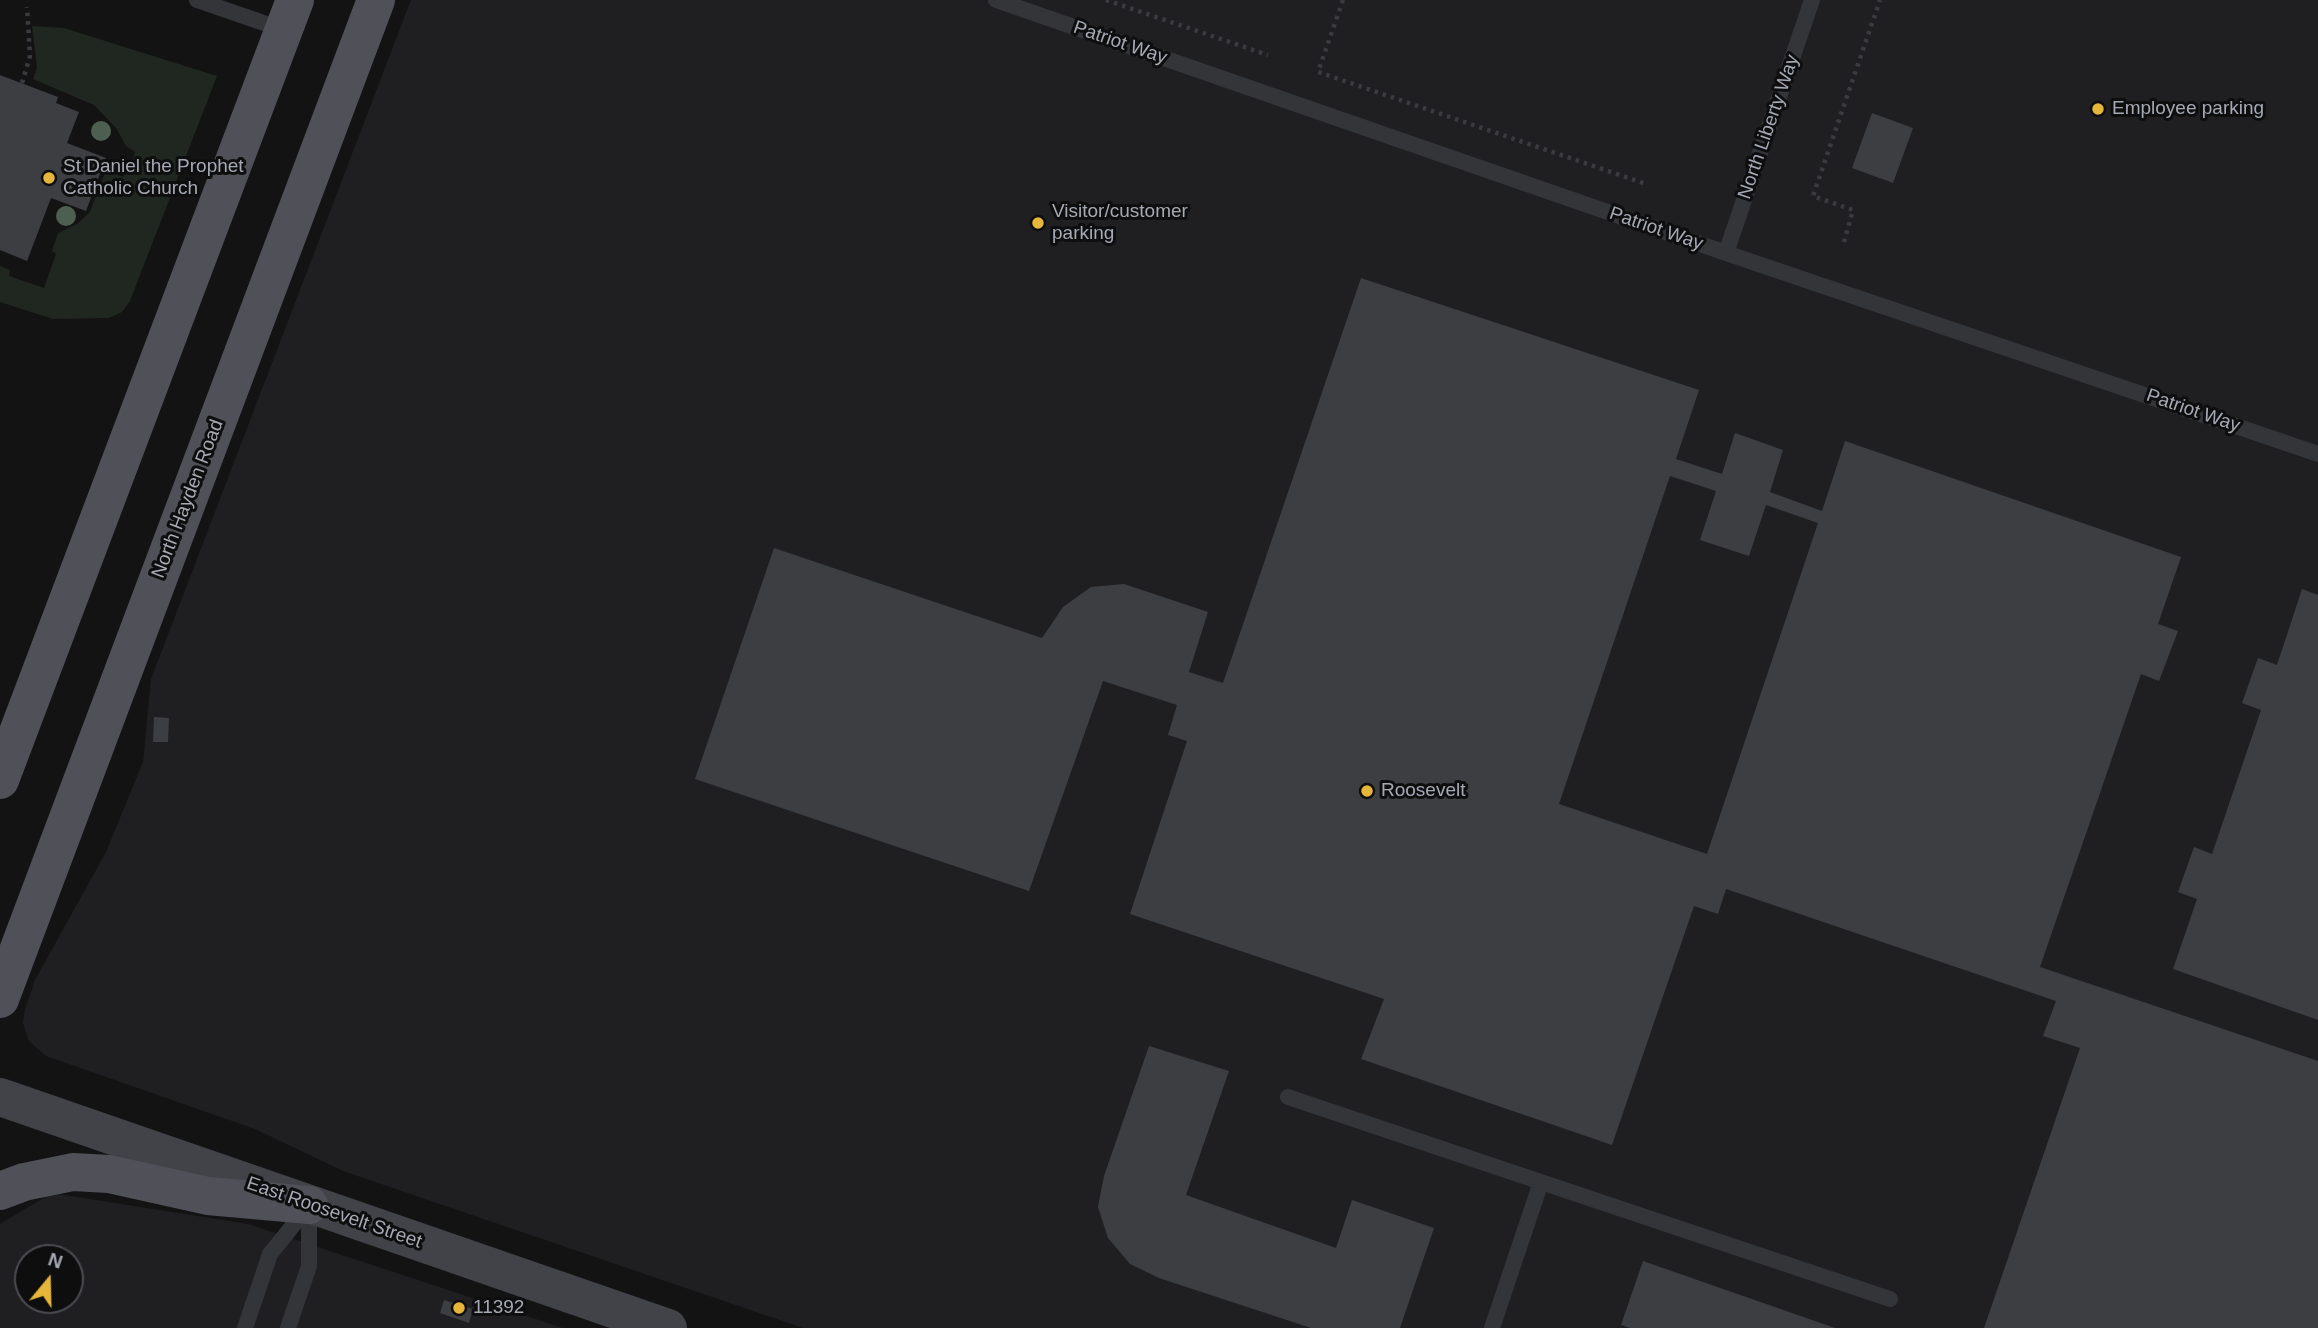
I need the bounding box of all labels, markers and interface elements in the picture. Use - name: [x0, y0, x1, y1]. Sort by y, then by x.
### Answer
- street label: Patriot Way: [1070, 16, 1170, 70]
- street label: North Liberty Way: [1734, 52, 1804, 202]
- place label: Employee parking: [2112, 98, 2264, 120]
- marker: Employee parking: [2090, 101, 2106, 117]
- place label: St Daniel the Prophet Catholic Church: [63, 156, 244, 200]
- marker: St Daniel the Prophet Catholic Church: [41, 170, 57, 186]
- place label: Visitor/customer parking: [1052, 201, 1188, 245]
- street label: Patriot Way: [1606, 202, 1706, 256]
- marker: Visitor/customer parking: [1030, 215, 1046, 231]
- street label: Patriot Way: [2143, 384, 2243, 438]
- street label: North Hayden Road: [147, 417, 229, 581]
- place label: Roosevelt: [1381, 780, 1465, 802]
- marker: Roosevelt: [1359, 783, 1375, 799]
- street label: East Roosevelt Street: [243, 1172, 425, 1254]
- north arrow: [14, 1244, 84, 1314]
- text: N: [45, 1248, 65, 1273]
- place label: 11392: [473, 1297, 524, 1319]
- marker: 11392: [451, 1300, 467, 1316]

